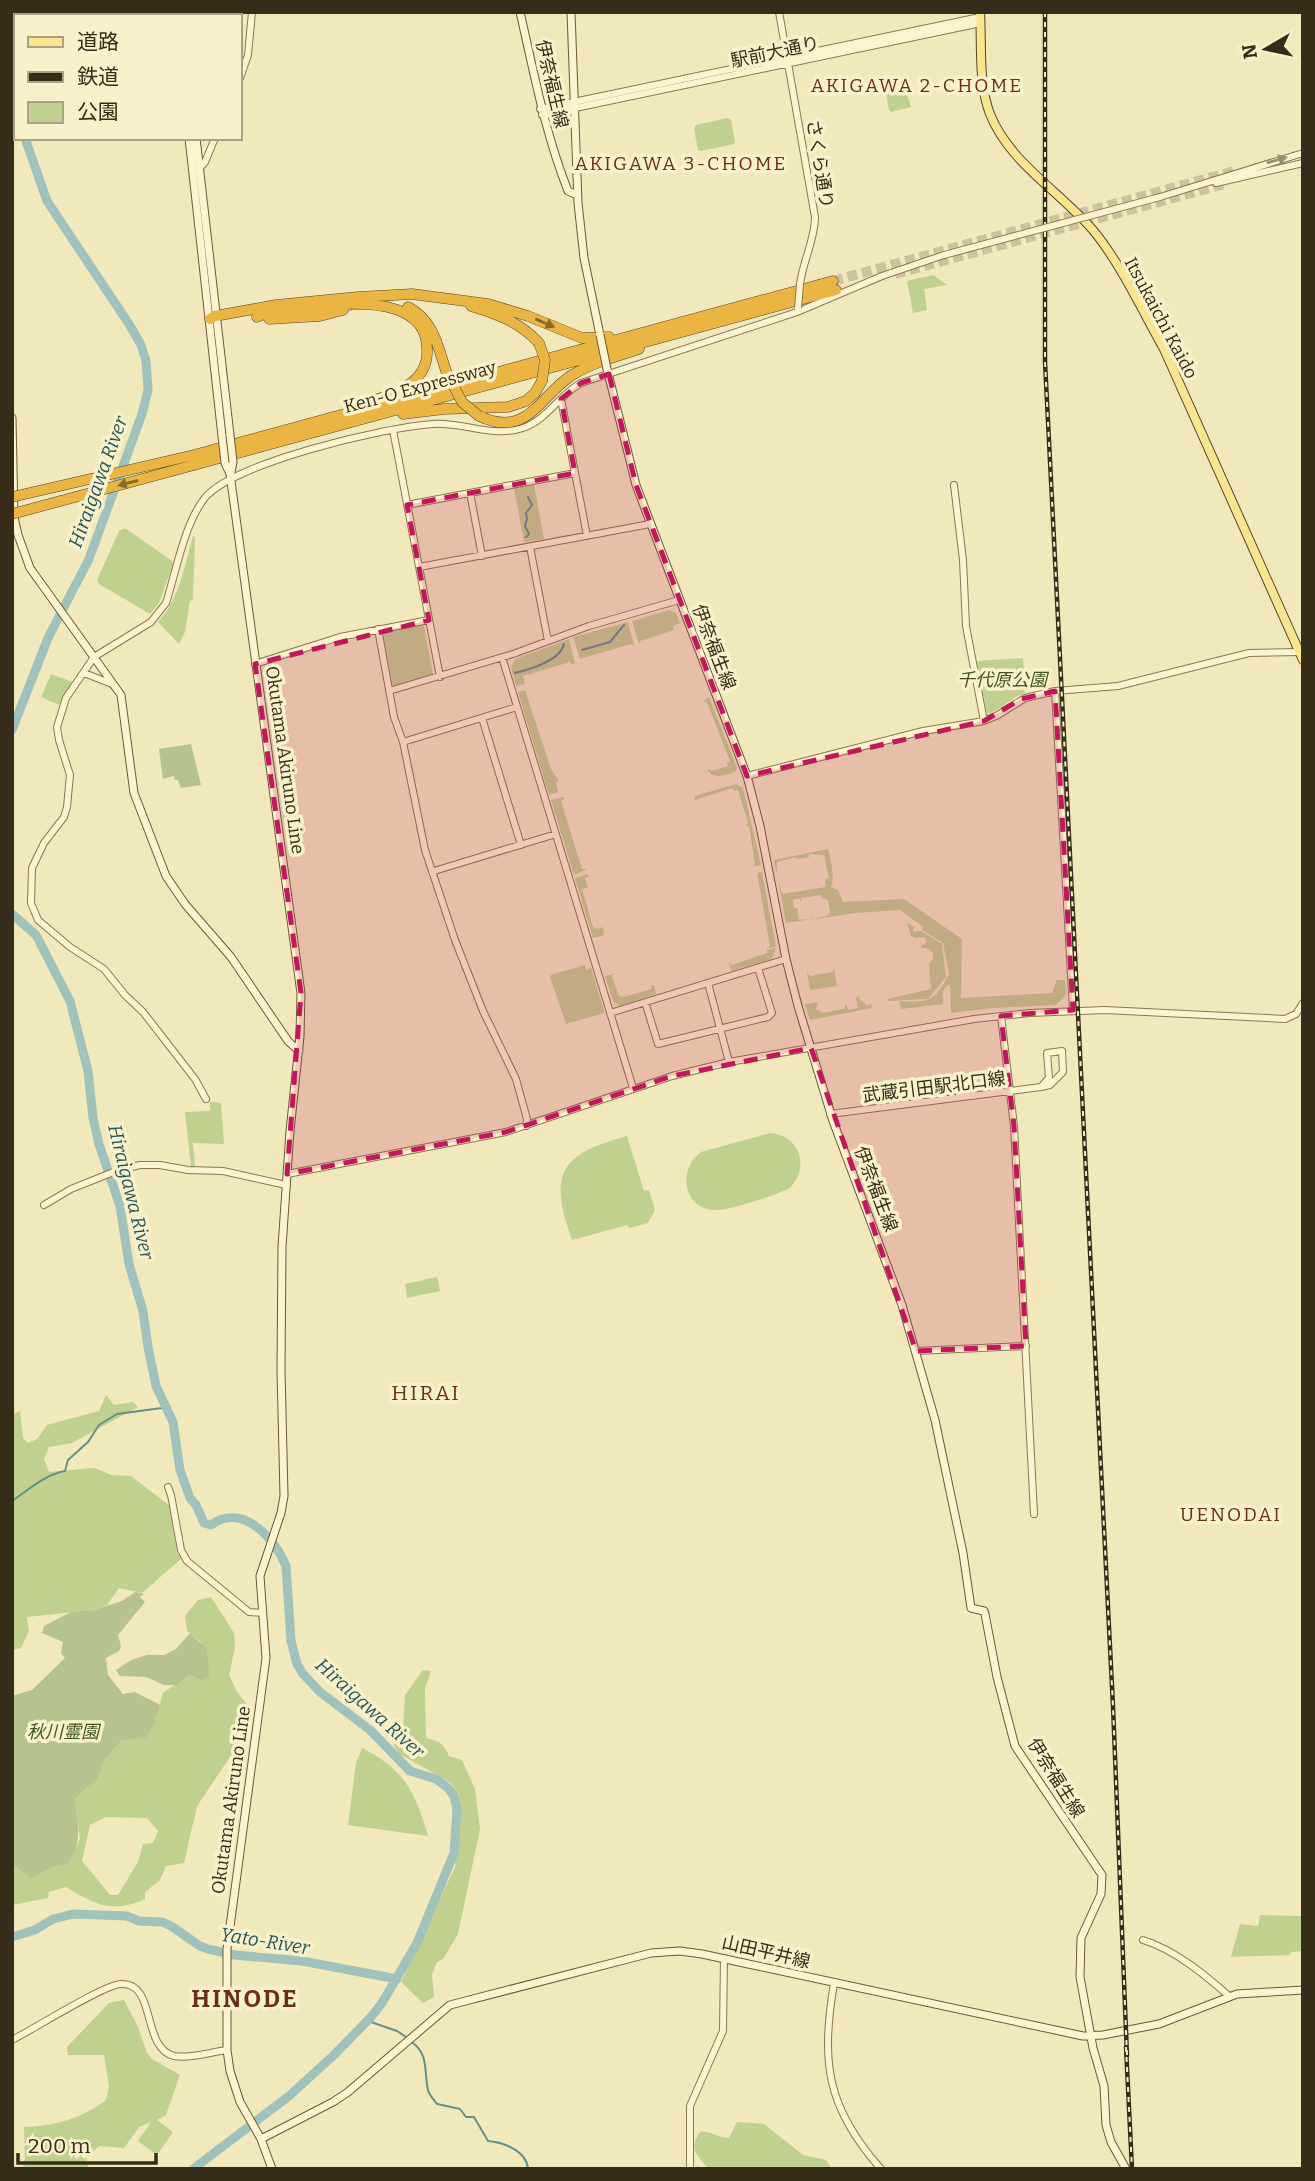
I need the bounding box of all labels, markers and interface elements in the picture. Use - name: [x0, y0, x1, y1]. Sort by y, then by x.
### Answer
- legend: [14, 14, 242, 140]
- north arrow: [1231, 14, 1301, 84]
- text: 道路: [77, 29, 119, 55]
- street label: 駅前大通り: [729, 32, 821, 72]
- street label: 伊奈福生線: [531, 38, 573, 130]
- text: N: [1237, 42, 1262, 61]
- text: 鉄道: [77, 64, 119, 90]
- district label: AKIGAWA 2-CHOME: [811, 74, 1023, 97]
- text: 公園: [77, 99, 119, 125]
- street label: さくら通り: [802, 118, 838, 210]
- district label: AKIGAWA 3-CHOME: [575, 152, 787, 175]
- one-way arrow: [1266, 154, 1288, 165]
- street label: Itsukaichi Kaido: [1120, 253, 1202, 383]
- one-way arrow: [534, 318, 555, 329]
- street label: Ken-O Expressway: [341, 356, 499, 418]
- water label: Hiraigawa River: [64, 412, 133, 551]
- one-way arrow: [117, 478, 139, 489]
- street label: 伊奈福生線: [688, 601, 740, 693]
- street label: Okutama Akiruno Line: [261, 665, 309, 855]
- park label: 千代原公園: [957, 669, 1050, 691]
- street label: 武蔵引田駅北口線: [861, 1067, 1007, 1107]
- water label: Hiraigawa River: [103, 1122, 159, 1263]
- street label: 伊奈福生線: [850, 1143, 902, 1235]
- district label: HIRAI: [391, 1380, 461, 1406]
- district label: UENODAI: [1180, 1503, 1282, 1526]
- water label: Hiraigawa River: [311, 1653, 430, 1764]
- street label: Okutama Akiruno Line: [207, 1705, 255, 1895]
- park label: 秋川霊園: [27, 1721, 102, 1743]
- street label: 伊奈福生線: [1023, 1734, 1089, 1822]
- water label: Yato-River: [219, 1923, 312, 1960]
- street label: 山田平井線: [720, 1931, 812, 1973]
- district label: HINODE: [191, 1985, 299, 2013]
- scale bar: [18, 2122, 156, 2166]
- text: 200 m: [28, 2133, 91, 2159]

